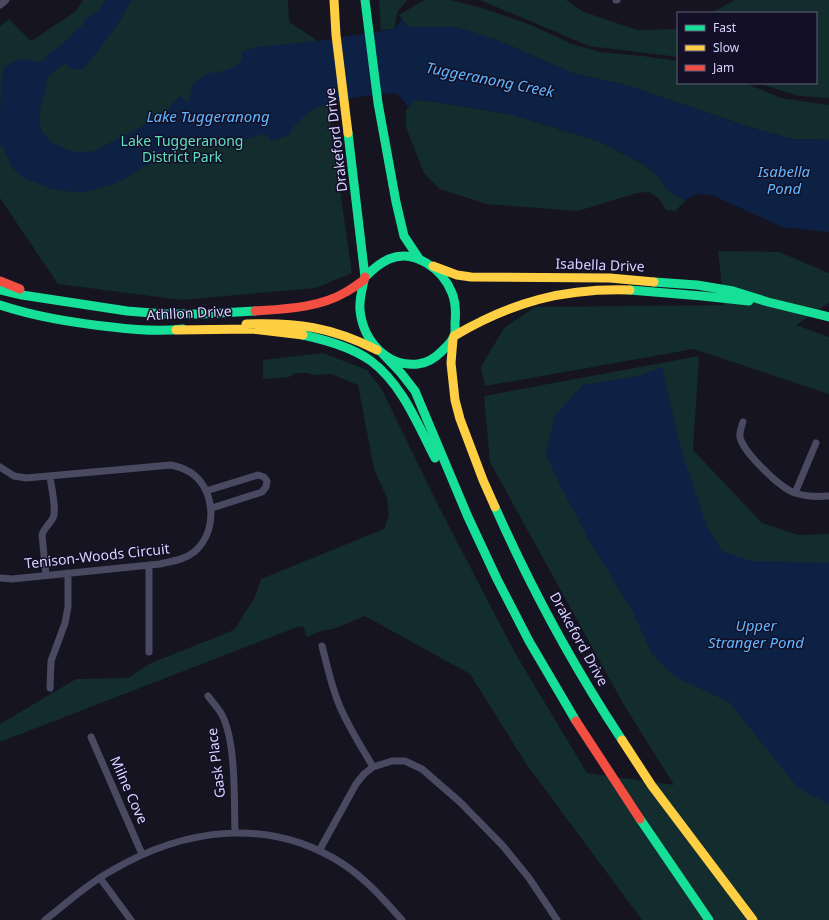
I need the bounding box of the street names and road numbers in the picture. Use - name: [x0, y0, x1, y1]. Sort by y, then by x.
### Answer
- street label: Drakeford Drive: [320, 87, 351, 193]
- street label: Isabella Drive: [555, 253, 645, 276]
- street label: Athllon Drive: [146, 301, 232, 324]
- street label: Tenison-Woods Circuit: [23, 538, 171, 573]
- street label: Drakeford Drive: [546, 588, 613, 689]
- street label: Gask Place: [202, 727, 229, 799]
- street label: Milne Cove: [106, 753, 153, 827]

